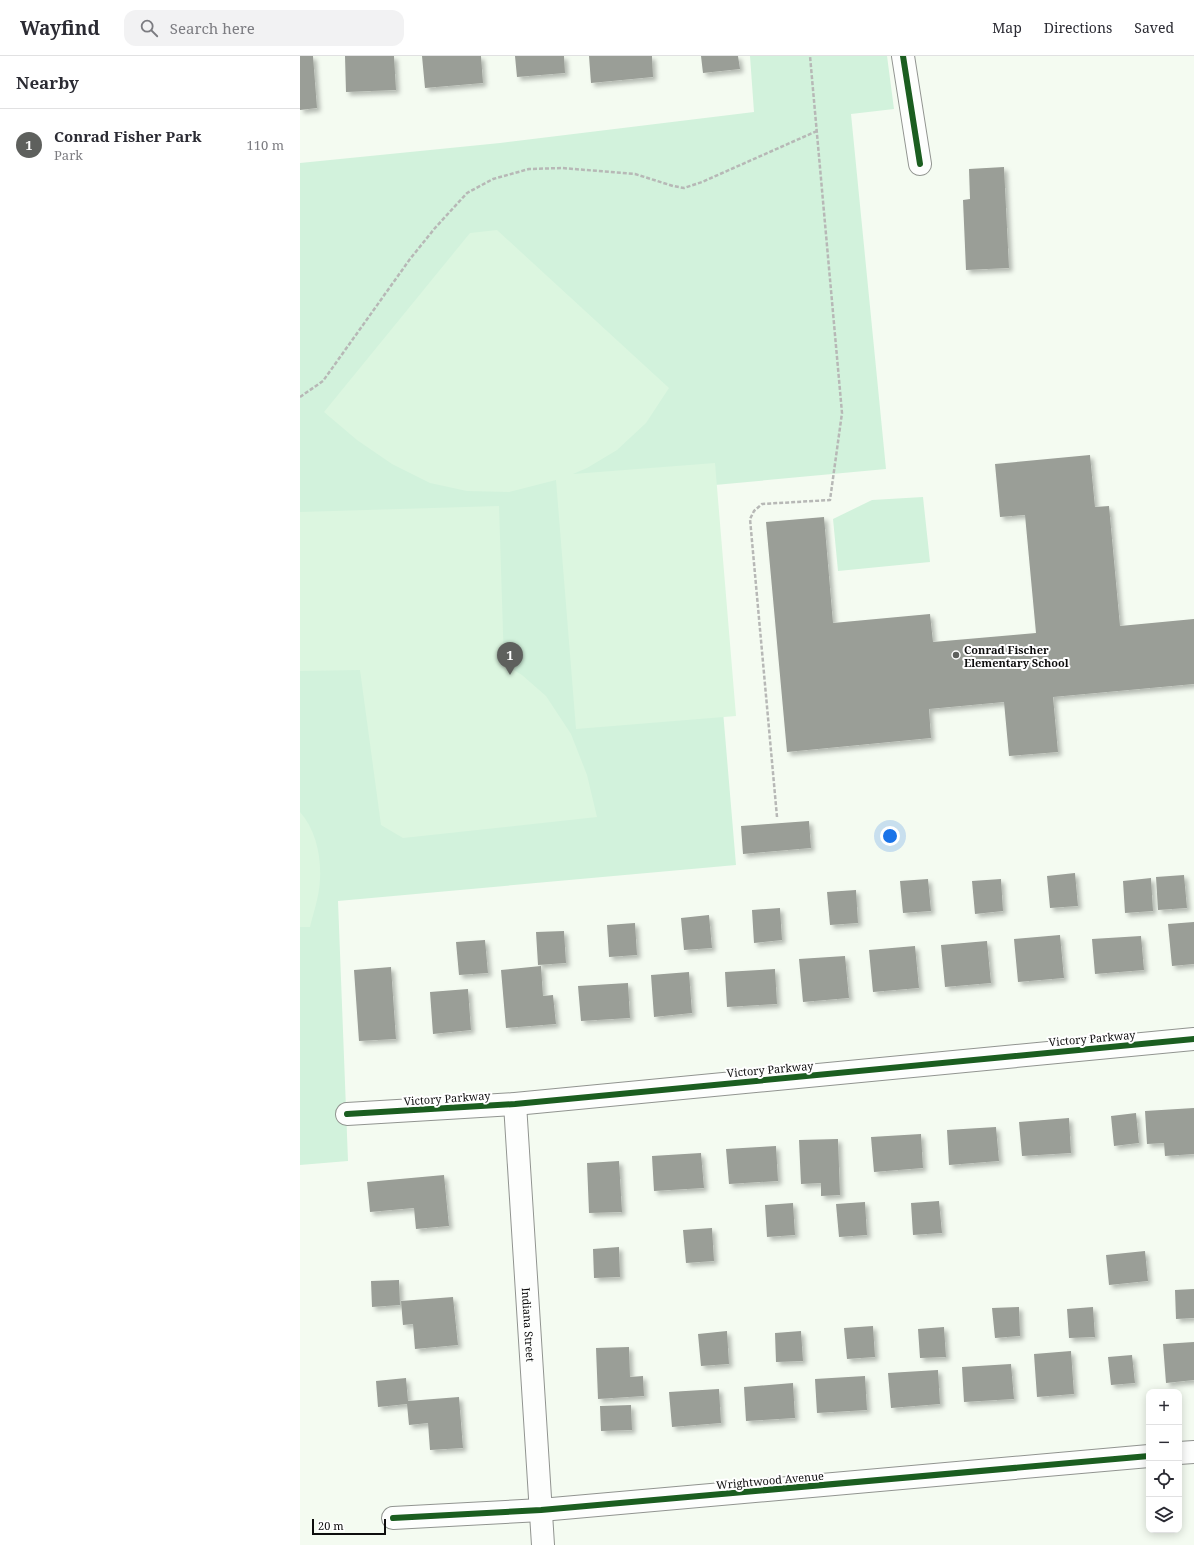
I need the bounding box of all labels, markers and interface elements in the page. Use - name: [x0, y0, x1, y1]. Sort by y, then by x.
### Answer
- search box: [124, 10, 404, 46]
- text: Wayfind: [20, 15, 100, 41]
- icon: search: [138, 17, 160, 39]
- text: Search here: [170, 18, 255, 38]
- text: Map: [992, 18, 1022, 37]
- text: Directions: [1044, 18, 1112, 37]
- text: Saved: [1134, 18, 1174, 37]
- text: Nearby: [16, 71, 79, 94]
- text: Conrad Fisher Park: [54, 126, 202, 146]
- text: 1: [25, 136, 33, 154]
- text: 110 m: [247, 136, 284, 154]
- text: Park: [54, 146, 83, 164]
- pin: 1: [497, 642, 523, 675]
- place label: Conrad Fischer Elementary School: [964, 642, 1069, 670]
- marker: Conrad Fischer Elementary School: [951, 650, 961, 660]
- your location: [880, 826, 900, 846]
- street label: Victory Parkway: [1048, 1027, 1137, 1049]
- street label: Victory Parkway: [726, 1058, 815, 1080]
- street label: Victory Parkway: [403, 1087, 492, 1109]
- street label: Indiana Street: [519, 1287, 539, 1362]
- map controls: [1146, 1389, 1182, 1533]
- button: +: [1146, 1389, 1182, 1425]
- button: −: [1146, 1425, 1182, 1461]
- button: locate: [1146, 1461, 1182, 1497]
- street label: Wrightwood Avenue: [715, 1468, 825, 1492]
- button: layers: [1146, 1497, 1182, 1533]
- scale bar: [312, 1517, 386, 1536]
- text: 20 m: [318, 1518, 344, 1533]

